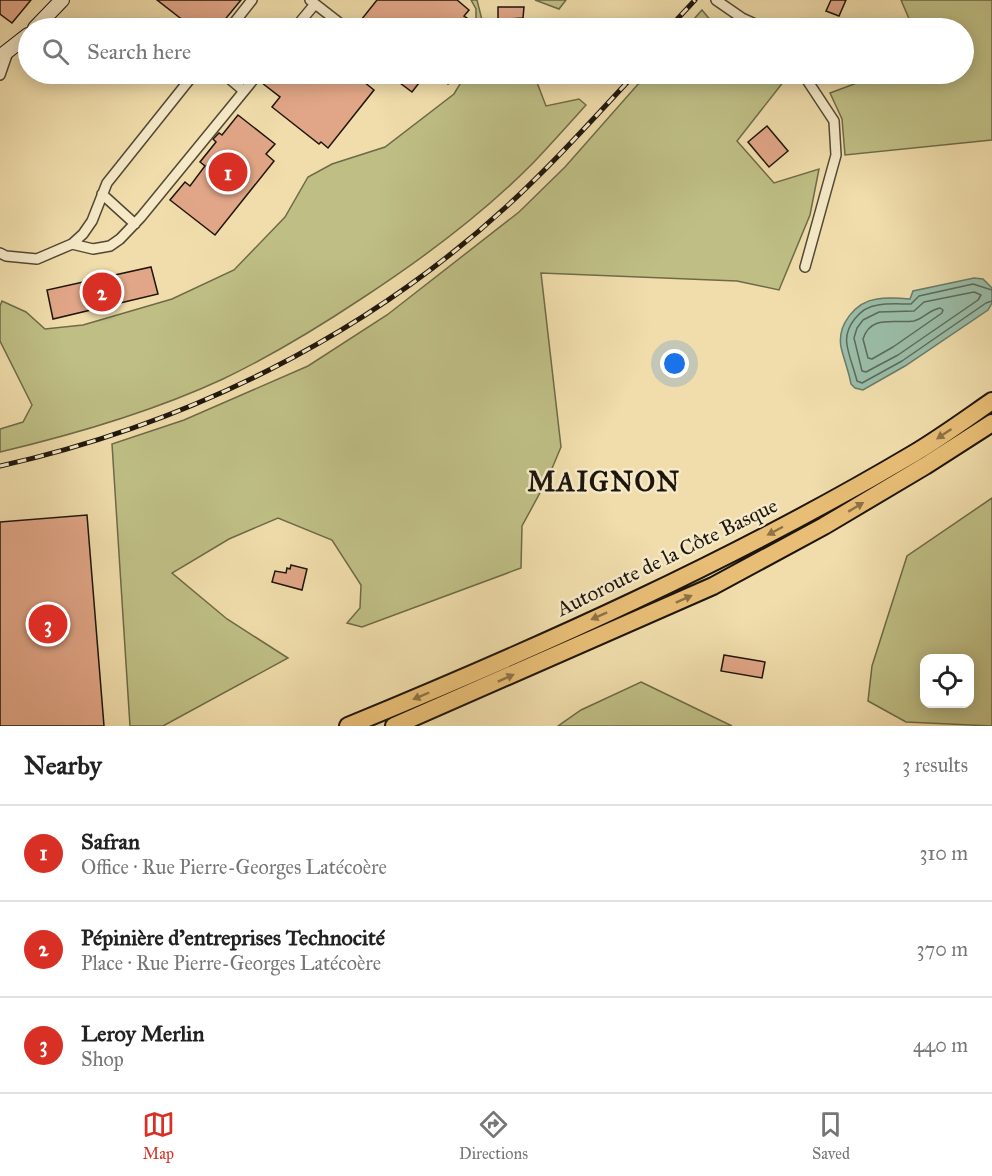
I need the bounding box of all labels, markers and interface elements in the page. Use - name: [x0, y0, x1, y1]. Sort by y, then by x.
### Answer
- search box: [18, 18, 974, 84]
- icon: search: [39, 35, 72, 68]
- text: Search here: [87, 38, 191, 65]
- pin: 1: [208, 150, 248, 195]
- pin: 2: [82, 270, 122, 314]
- your location: [660, 349, 689, 378]
- one-way arrow: [936, 428, 952, 440]
- district label: MAIGNON: [527, 465, 681, 498]
- street label: Autoroute de la Côte Basque: [551, 492, 782, 622]
- one-way arrow: [848, 502, 865, 512]
- one-way arrow: [766, 526, 783, 536]
- one-way arrow: [676, 594, 694, 604]
- pin: 3: [28, 602, 68, 646]
- one-way arrow: [590, 611, 608, 621]
- map controls: [920, 654, 974, 708]
- button: locate: [920, 654, 974, 708]
- one-way arrow: [497, 673, 515, 683]
- one-way arrow: [412, 691, 430, 701]
- text: Nearby: [24, 749, 102, 781]
- text: 3 results: [902, 753, 968, 777]
- text: Safran: [81, 828, 140, 855]
- text: 1: [40, 841, 47, 865]
- text: 310 m: [919, 841, 968, 865]
- text: Office · Rue Pierre-Georges Latécoère: [81, 855, 387, 879]
- text: Pépinière d'entreprises Technocité: [81, 924, 385, 951]
- text: 2: [39, 937, 48, 961]
- text: 370 m: [917, 937, 968, 961]
- text: Place · Rue Pierre-Georges Latécoère: [81, 951, 381, 975]
- text: Leroy Merlin: [81, 1020, 204, 1047]
- text: 3: [40, 1033, 48, 1057]
- text: 440 m: [913, 1033, 968, 1057]
- text: Shop: [81, 1047, 124, 1071]
- tab: Map: [142, 1108, 175, 1163]
- tab: Directions: [459, 1108, 528, 1163]
- tab: Saved: [812, 1108, 850, 1163]

